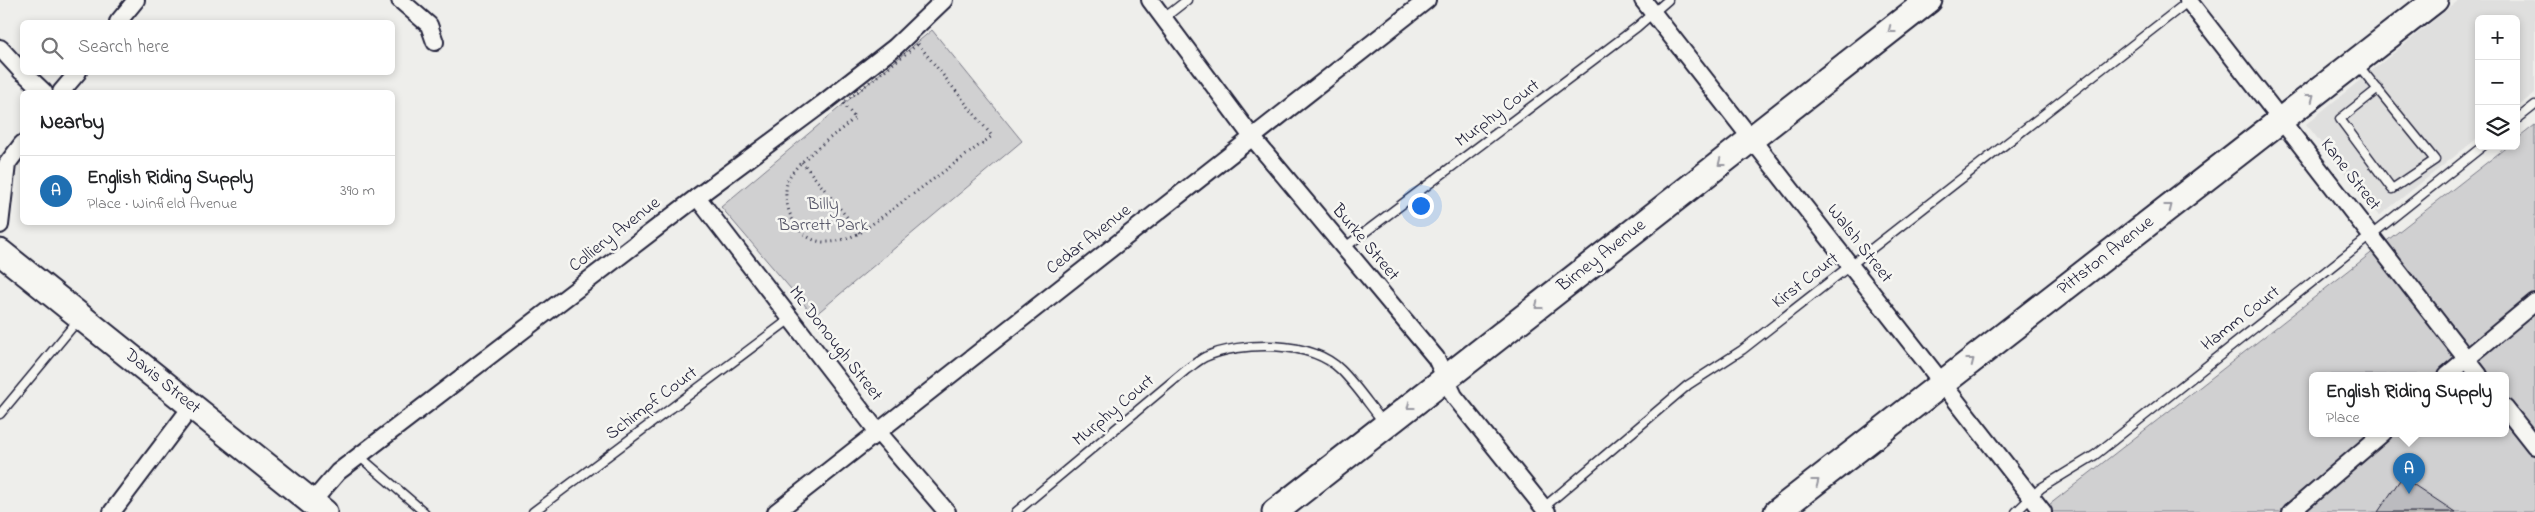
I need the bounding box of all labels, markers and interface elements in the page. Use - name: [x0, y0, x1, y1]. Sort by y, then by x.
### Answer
- map controls: [2475, 15, 2520, 150]
- button: +: [2475, 15, 2520, 60]
- search box: [20, 20, 395, 75]
- one-way arrow: [1887, 24, 1897, 33]
- icon: search: [38, 34, 66, 62]
- text: Search here: [78, 34, 169, 61]
- button: −: [2475, 60, 2520, 105]
- street label: Murphy Court: [1450, 73, 1546, 155]
- one-way arrow: [2305, 94, 2314, 102]
- button: layers: [2475, 105, 2520, 150]
- text: Nearby: [40, 108, 104, 138]
- street label: Kane Street: [2314, 133, 2386, 217]
- one-way arrow: [1718, 157, 1727, 165]
- text: English Riding Supply: [87, 165, 253, 192]
- text: A: [51, 179, 61, 203]
- text: 390 m: [340, 179, 375, 203]
- street label: Colliery Avenue: [564, 190, 667, 279]
- text: Place · Winfield Avenue: [87, 192, 237, 216]
- park label: Billy Barrett Park: [777, 192, 868, 239]
- your location: [1408, 193, 1434, 219]
- street label: Cedar Avenue: [1041, 198, 1138, 282]
- street label: Burke Street: [1324, 198, 1405, 287]
- street label: Walsh Street: [1820, 199, 1898, 289]
- one-way arrow: [2163, 204, 2173, 213]
- street label: Pittston Avenue: [2052, 209, 2161, 302]
- street label: Birney Avenue: [1551, 212, 1653, 300]
- street label: Kirst Court: [1767, 247, 1845, 315]
- street label: Hamm Court: [2196, 280, 2286, 358]
- street label: Mc Donough Street: [781, 281, 888, 408]
- one-way arrow: [1534, 300, 1544, 309]
- street label: Davis Street: [117, 342, 206, 421]
- one-way arrow: [1965, 358, 1974, 366]
- street label: Schimpf Court: [601, 361, 703, 447]
- street label: Murphy Court: [1067, 369, 1161, 453]
- popup: [2309, 372, 2509, 437]
- text: English Riding Supply: [2326, 379, 2492, 406]
- one-way arrow: [1407, 401, 1416, 410]
- text: Place: [2326, 406, 2360, 430]
- pin: A: [2393, 453, 2425, 494]
- one-way arrow: [1810, 479, 1820, 488]

